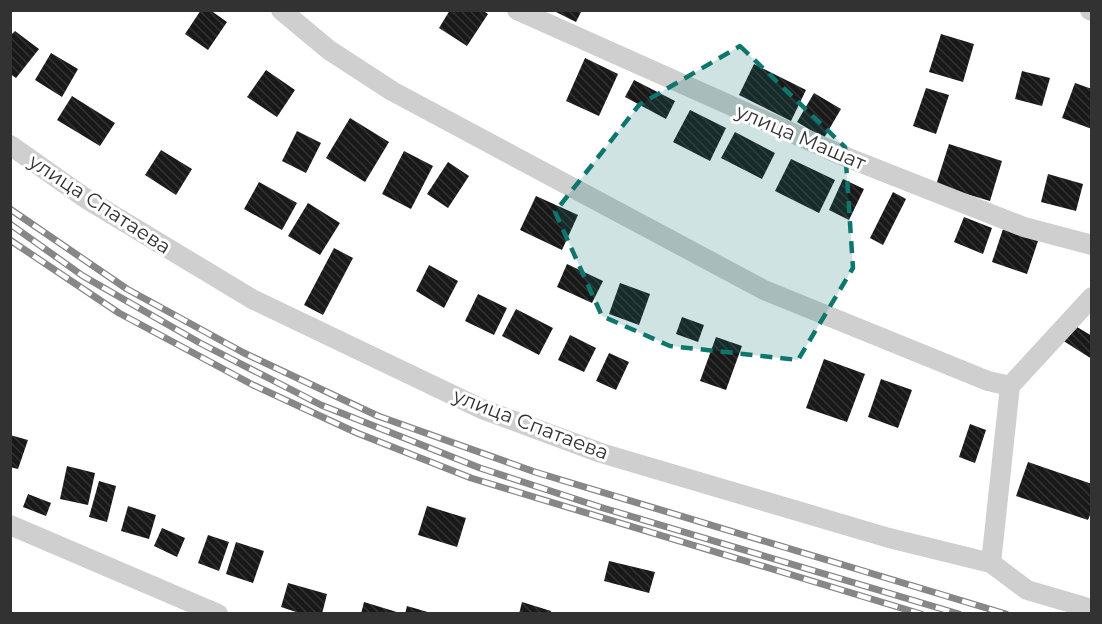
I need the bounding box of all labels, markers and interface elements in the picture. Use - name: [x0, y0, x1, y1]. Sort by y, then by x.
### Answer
- street label: улица Машат: [732, 99, 870, 175]
- street label: улица Спатаева: [24, 149, 175, 259]
- street label: улица Спатаева: [449, 383, 612, 465]

